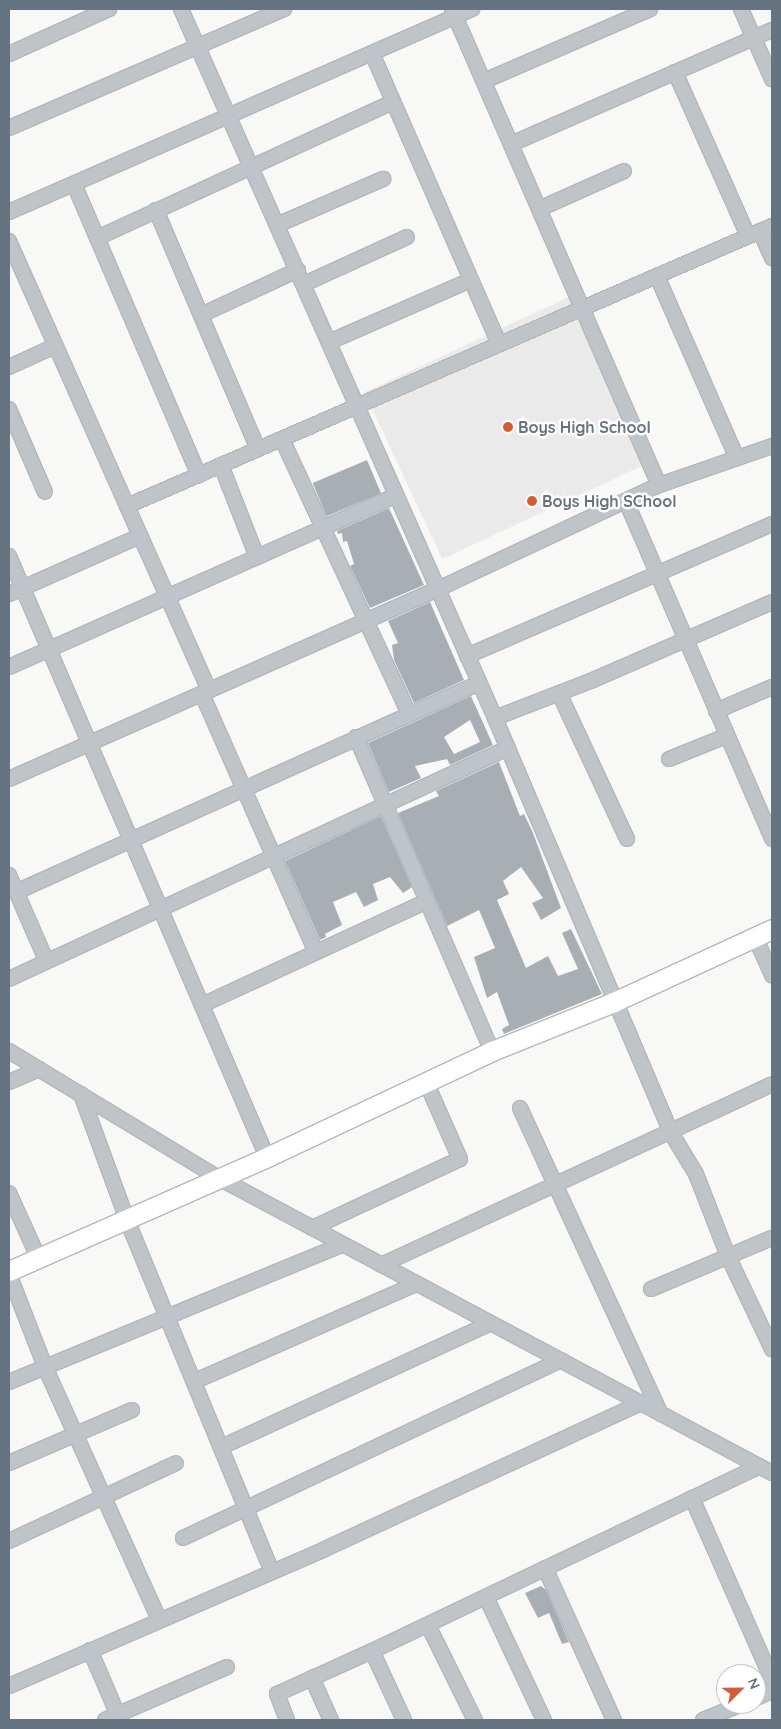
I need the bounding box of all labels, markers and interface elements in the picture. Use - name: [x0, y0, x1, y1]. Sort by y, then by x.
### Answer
- place label: Boys High School: [518, 417, 651, 437]
- marker: Boys High School: [502, 421, 514, 433]
- place label: Boys High SChool: [542, 491, 676, 511]
- marker: Boys High SChool: [526, 495, 538, 507]
- north arrow: [716, 1664, 766, 1714]
- text: N: [744, 1675, 764, 1692]

